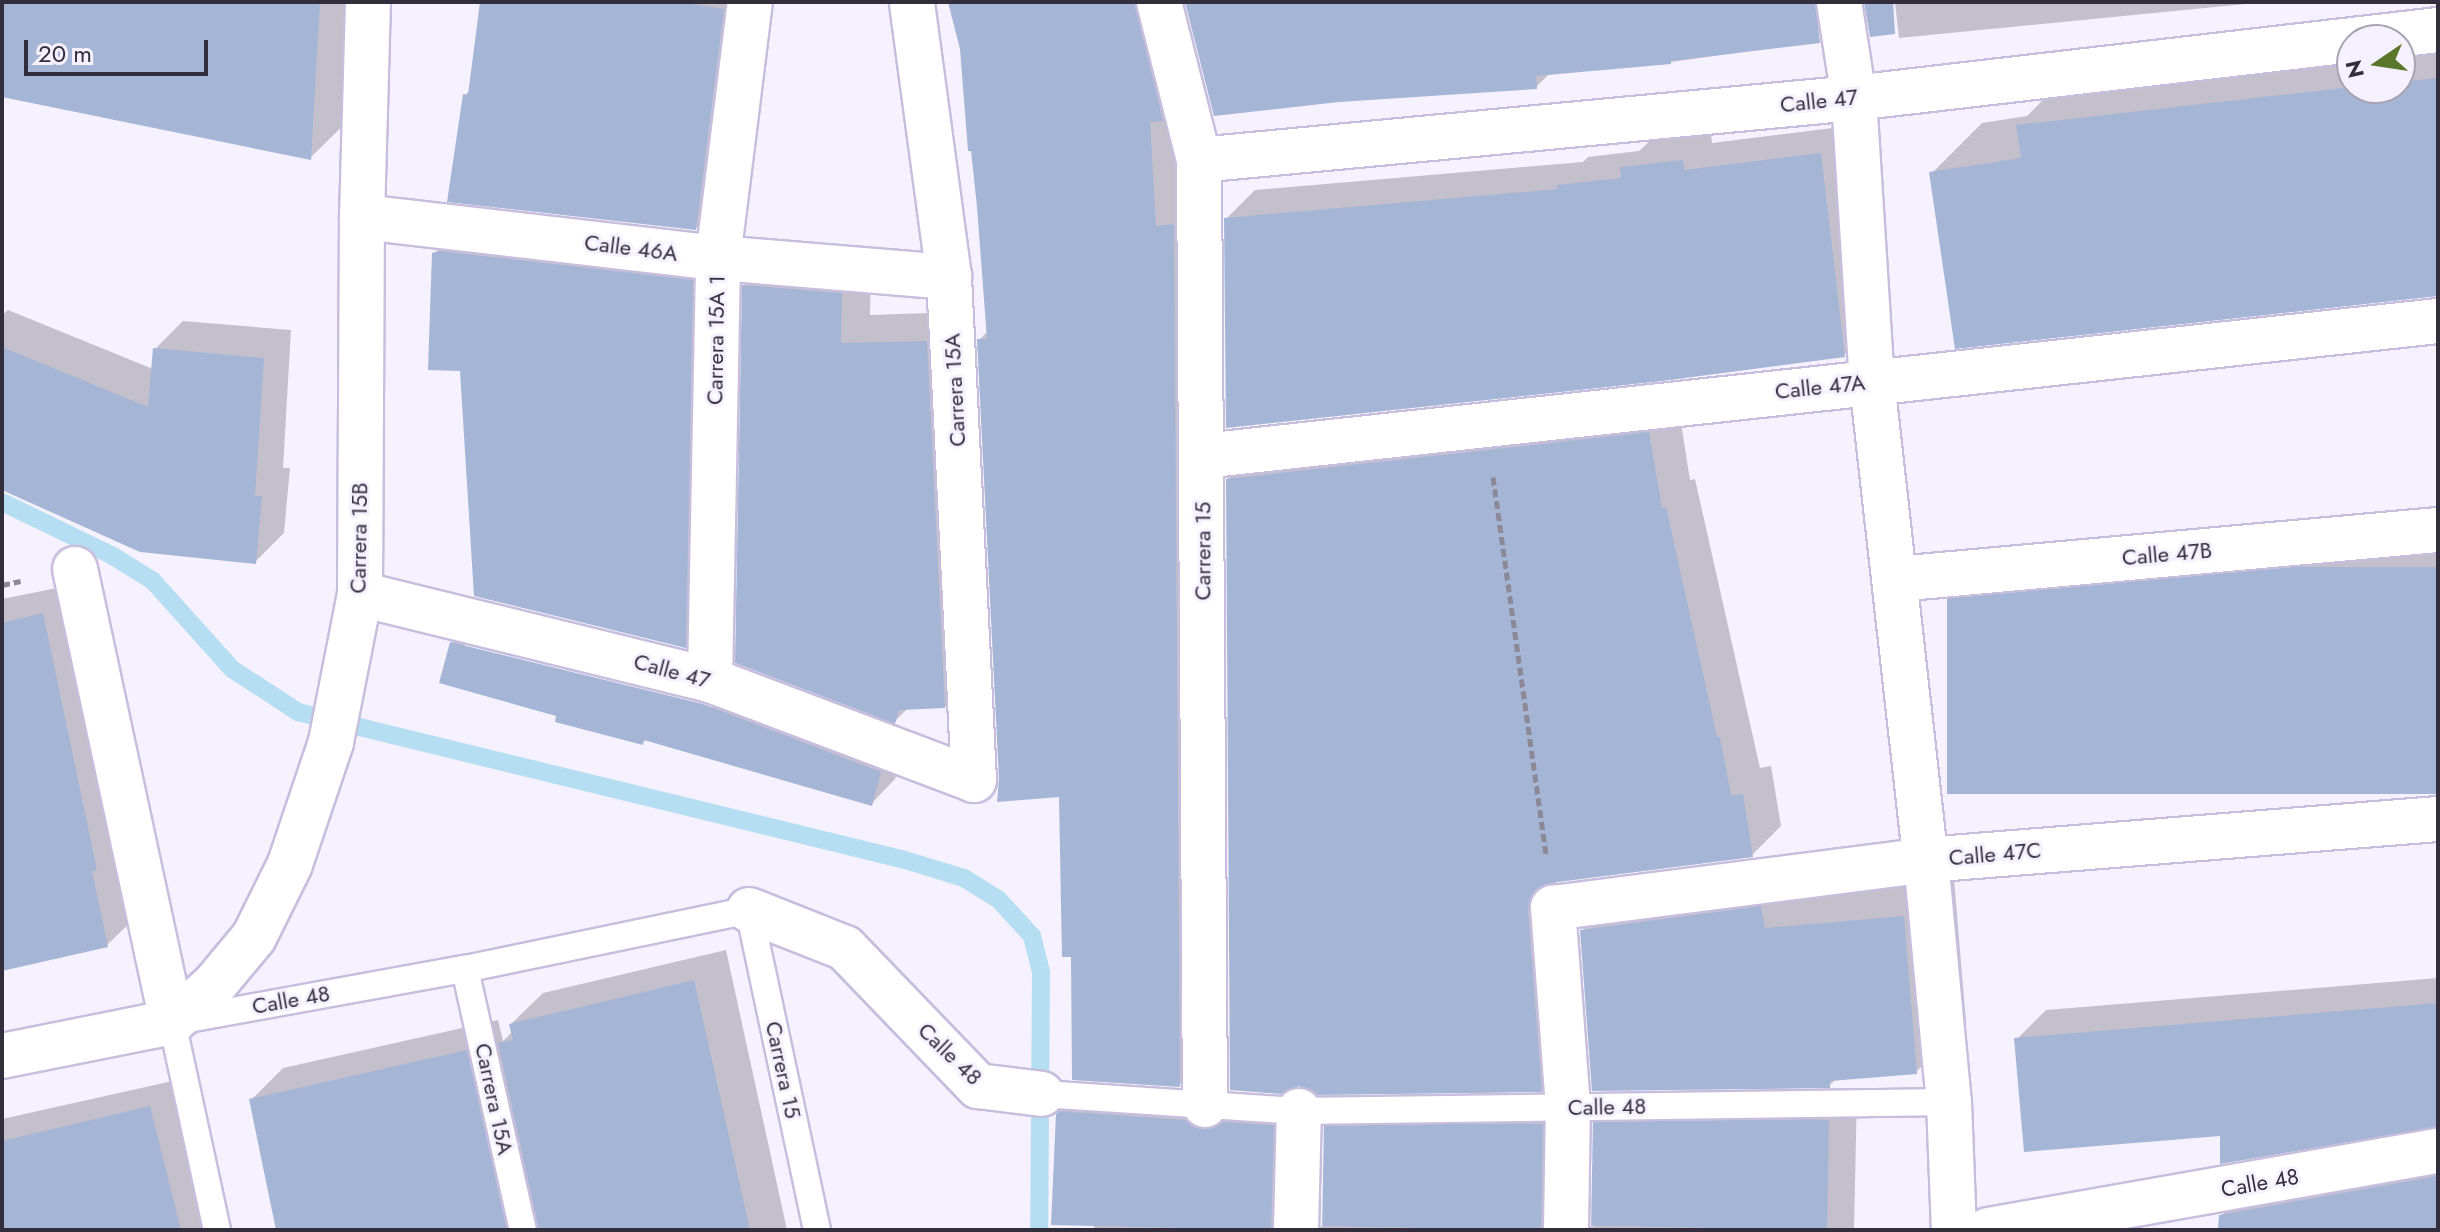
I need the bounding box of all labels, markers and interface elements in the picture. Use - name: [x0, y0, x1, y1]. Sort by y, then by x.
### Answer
- scale bar: [28, 24, 212, 74]
- north arrow: [2336, 24, 2416, 104]
- text: 20 m: [38, 36, 92, 71]
- text: N: [2337, 57, 2372, 81]
- street label: Calle 47: [1779, 84, 1859, 118]
- street label: Calle 46A: [583, 229, 679, 267]
- street label: Carrera 15A 1: [702, 275, 730, 405]
- street label: Carrera 15A: [939, 333, 971, 447]
- street label: Calle 47A: [1774, 369, 1866, 405]
- street label: Carrera 15B: [345, 482, 373, 594]
- street label: Carrera 15: [1190, 502, 1216, 600]
- street label: Calle 47B: [2121, 537, 2213, 571]
- street label: Calle 47: [631, 648, 713, 694]
- street label: Calle 47C: [1948, 837, 2042, 871]
- street label: Calle 48: [250, 980, 332, 1020]
- street label: Calle 48: [913, 1017, 987, 1091]
- street label: Carrera 15: [760, 1019, 806, 1121]
- street label: Carrera 15A: [469, 1041, 519, 1157]
- street label: Calle 48: [1568, 1093, 1646, 1121]
- street label: Calle 48: [2219, 1163, 2301, 1203]

